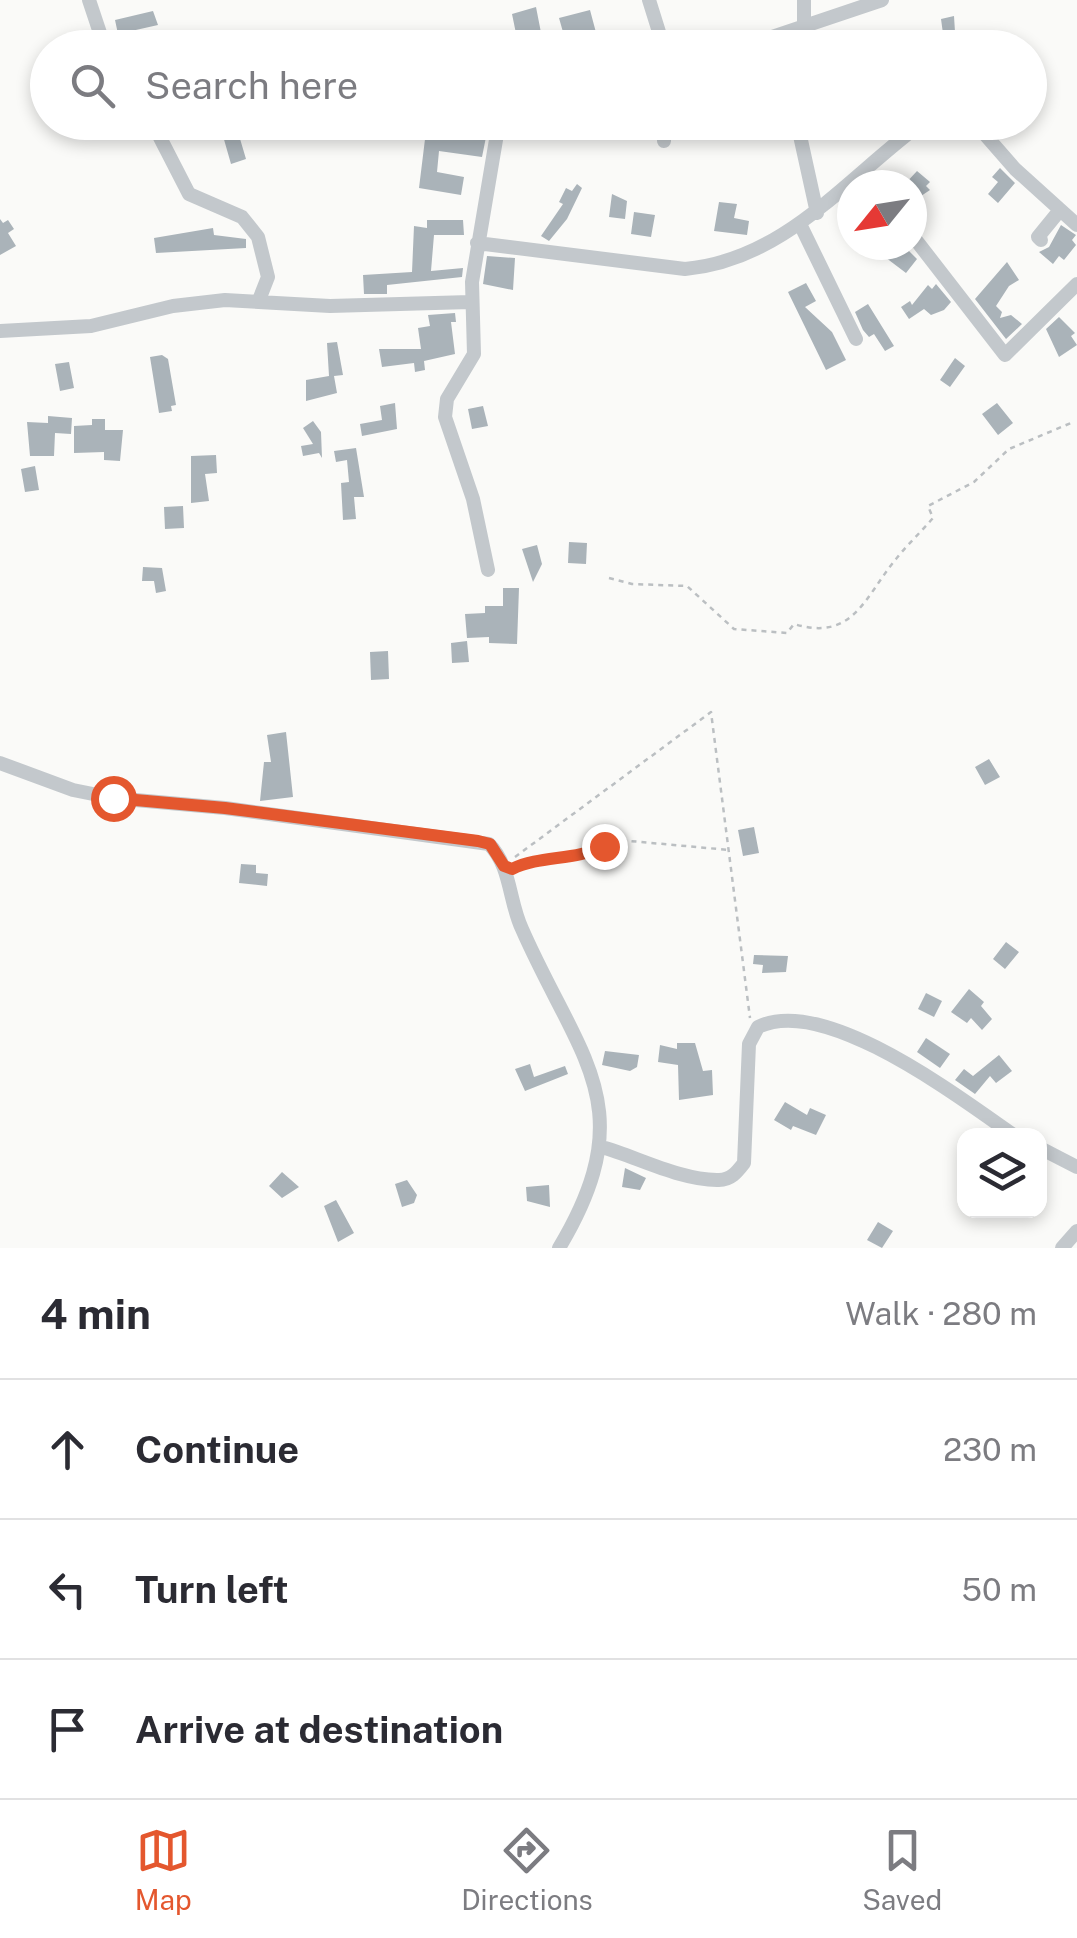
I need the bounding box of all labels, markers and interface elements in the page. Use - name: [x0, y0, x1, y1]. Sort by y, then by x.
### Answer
- search box: [30, 30, 1047, 140]
- icon: search: [65, 58, 120, 113]
- text: Search here: [145, 63, 358, 108]
- north arrow: [837, 170, 927, 260]
- route start: [91, 776, 137, 822]
- route end: [582, 824, 628, 870]
- map controls: [957, 1128, 1047, 1218]
- button: layers: [957, 1128, 1047, 1218]
- text: 4 min: [40, 1289, 151, 1338]
- text: Walk · 280 m: [845, 1295, 1037, 1332]
- icon: ahead: [40, 1422, 95, 1477]
- text: Continue: [135, 1427, 299, 1472]
- text: 230 m: [943, 1431, 1037, 1468]
- icon: left: [40, 1562, 95, 1617]
- text: Turn left: [135, 1567, 289, 1612]
- text: 50 m: [961, 1571, 1037, 1608]
- icon: arrive: [40, 1702, 95, 1757]
- text: Arrive at destination: [135, 1707, 503, 1752]
- tab: Map: [135, 1823, 192, 1916]
- tab: Directions: [461, 1823, 593, 1916]
- tab: Saved: [862, 1823, 942, 1916]

